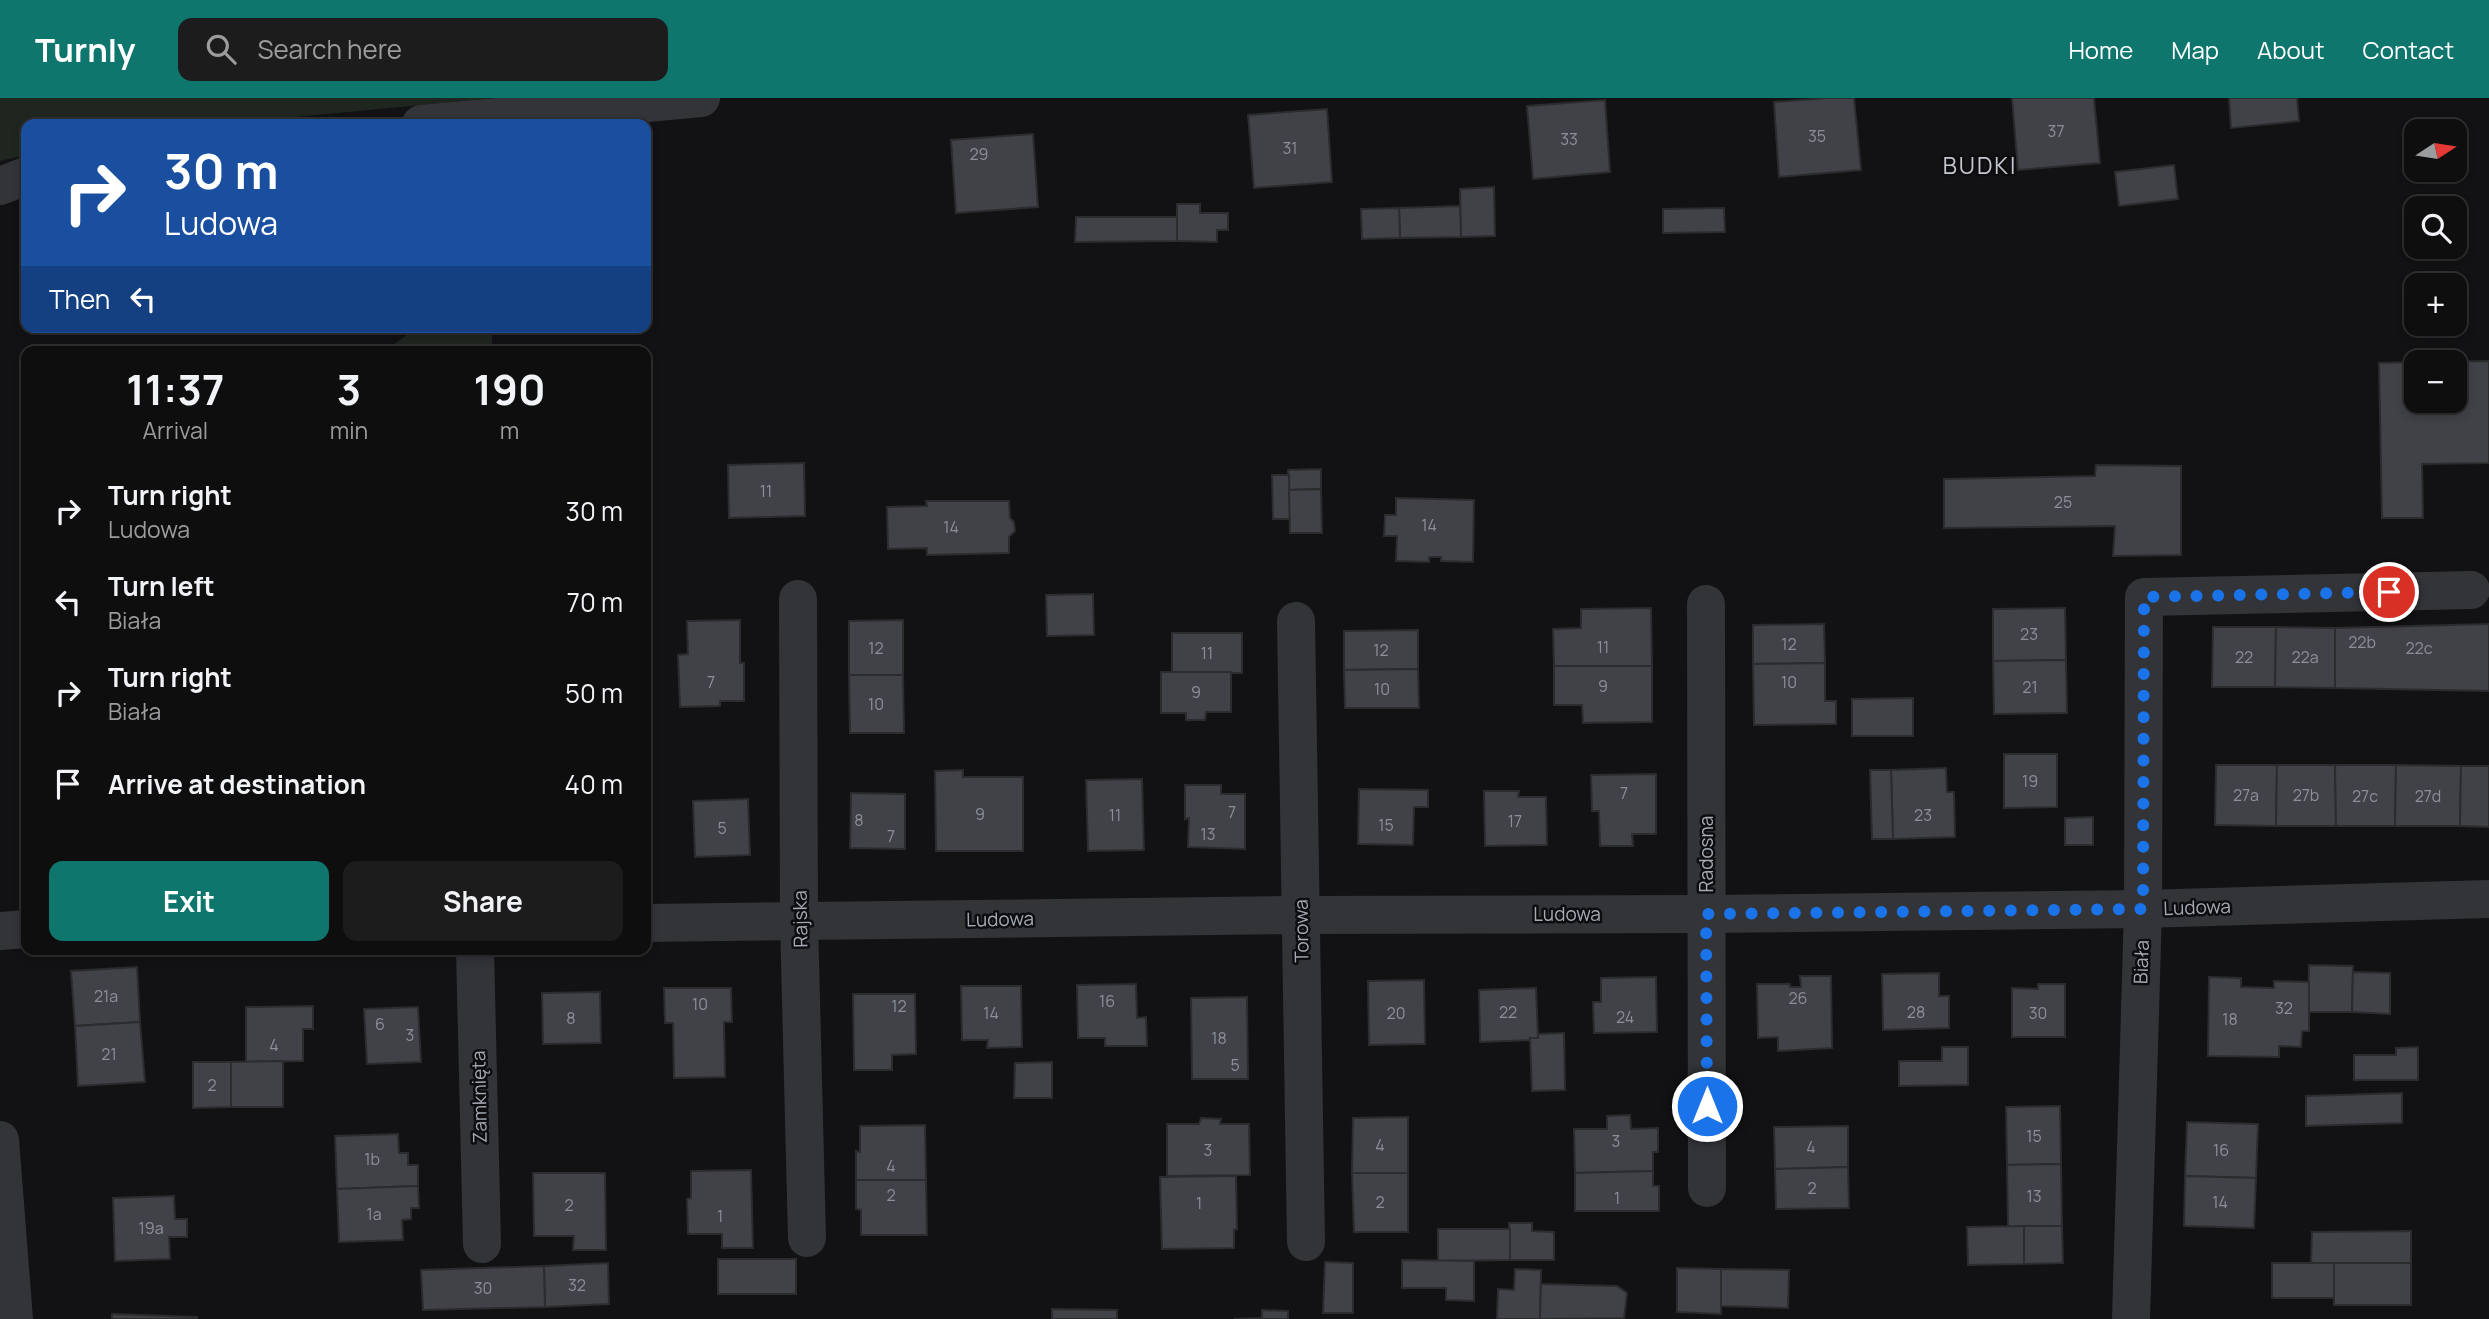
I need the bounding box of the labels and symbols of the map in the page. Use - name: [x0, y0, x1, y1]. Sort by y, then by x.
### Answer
- north arrow: [2404, 119, 2468, 182]
- house number: 37: [2048, 120, 2064, 142]
- house number: 35: [1808, 125, 1826, 147]
- house number: 33: [1560, 128, 1578, 150]
- house number: 31: [1282, 137, 1298, 159]
- house number: 29: [969, 143, 989, 165]
- district label: BUDKI: [1943, 149, 2017, 181]
- house number: 11: [760, 480, 772, 502]
- house number: 25: [2054, 491, 2072, 513]
- house number: 14: [1421, 514, 1437, 536]
- house number: 14: [943, 516, 959, 538]
- pin: [2359, 562, 2419, 622]
- house number: 23: [2020, 623, 2038, 645]
- house number: 22b: [2348, 631, 2376, 653]
- house number: 12: [1781, 633, 1797, 655]
- house number: 11: [1597, 636, 1609, 658]
- house number: 12: [868, 637, 884, 659]
- house number: 22c: [2405, 637, 2433, 659]
- house number: 12: [1373, 639, 1389, 661]
- house number: 11: [1201, 642, 1213, 664]
- house number: 22: [2235, 646, 2253, 668]
- house number: 22a: [2291, 646, 2319, 668]
- house number: 7: [707, 671, 715, 693]
- house number: 10: [1781, 671, 1797, 693]
- house number: 9: [1598, 675, 1608, 697]
- house number: 21: [2022, 676, 2038, 698]
- house number: 10: [1374, 678, 1390, 700]
- house number: 9: [1191, 681, 1201, 703]
- house number: 10: [868, 693, 884, 715]
- house number: 19: [2022, 770, 2038, 792]
- house number: 7: [1620, 782, 1628, 804]
- house number: 27a: [2233, 784, 2259, 806]
- house number: 27b: [2293, 784, 2319, 806]
- house number: 27c: [2352, 785, 2378, 807]
- house number: 27d: [2415, 785, 2441, 807]
- house number: 7: [1228, 801, 1236, 823]
- house number: 9: [975, 803, 985, 825]
- house number: 11: [1109, 804, 1121, 826]
- house number: 23: [1914, 804, 1932, 826]
- house number: 8: [854, 809, 864, 831]
- house number: 17: [1508, 810, 1522, 832]
- house number: 15: [1378, 814, 1394, 836]
- street label: Radosna: [1693, 816, 1719, 892]
- house number: 5: [717, 817, 727, 839]
- house number: 13: [1200, 823, 1216, 845]
- house number: 7: [887, 825, 895, 847]
- street label: Rajska: [787, 890, 813, 948]
- street label: Ludowa: [2163, 893, 2231, 921]
- street label: Torowa: [1287, 899, 1315, 963]
- street label: Ludowa: [1533, 901, 1601, 927]
- street label: Ludowa: [966, 905, 1034, 933]
- street label: Biała: [2127, 940, 2155, 984]
- house number: 21a: [94, 985, 118, 1007]
- house number: 26: [1788, 987, 1808, 1009]
- house number: 16: [1099, 990, 1115, 1012]
- house number: 10: [692, 993, 708, 1015]
- house number: 12: [891, 995, 907, 1017]
- house number: 32: [2275, 997, 2293, 1019]
- house number: 22: [1499, 1001, 1517, 1023]
- house number: 28: [1907, 1001, 1925, 1023]
- house number: 14: [983, 1002, 999, 1024]
- house number: 20: [1387, 1002, 1405, 1024]
- house number: 30: [2029, 1002, 2047, 1024]
- house number: 24: [1616, 1006, 1634, 1028]
- house number: 8: [566, 1007, 576, 1029]
- house number: 18: [2222, 1008, 2238, 1030]
- house number: 6: [375, 1013, 385, 1035]
- house number: 3: [406, 1024, 414, 1046]
- house number: 18: [1211, 1027, 1227, 1049]
- house number: 4: [269, 1034, 279, 1056]
- house number: 21: [101, 1043, 117, 1065]
- street label: Zamknięta: [465, 1050, 493, 1144]
- house number: 5: [1230, 1054, 1240, 1076]
- position arrow: [1670, 1069, 1744, 1143]
- house number: 2: [207, 1074, 217, 1096]
- house number: 15: [2026, 1125, 2042, 1147]
- house number: 3: [1612, 1130, 1620, 1152]
- house number: 4: [1375, 1134, 1385, 1156]
- house number: 4: [1806, 1136, 1816, 1158]
- house number: 3: [1204, 1139, 1212, 1161]
- house number: 16: [2213, 1139, 2229, 1161]
- house number: 1b: [364, 1148, 380, 1170]
- house number: 4: [886, 1155, 896, 1177]
- house number: 2: [1807, 1177, 1817, 1199]
- house number: 2: [886, 1184, 896, 1206]
- house number: 13: [2026, 1185, 2042, 1207]
- house number: 1: [1614, 1187, 1620, 1209]
- house number: 2: [1375, 1191, 1385, 1213]
- house number: 14: [2212, 1191, 2228, 1213]
- house number: 1: [1196, 1192, 1202, 1214]
- house number: 2: [564, 1194, 574, 1216]
- house number: 1a: [366, 1203, 382, 1225]
- house number: 1: [717, 1205, 723, 1227]
- house number: 19a: [138, 1217, 164, 1239]
- house number: 32: [568, 1274, 586, 1296]
- house number: 30: [474, 1277, 492, 1299]

